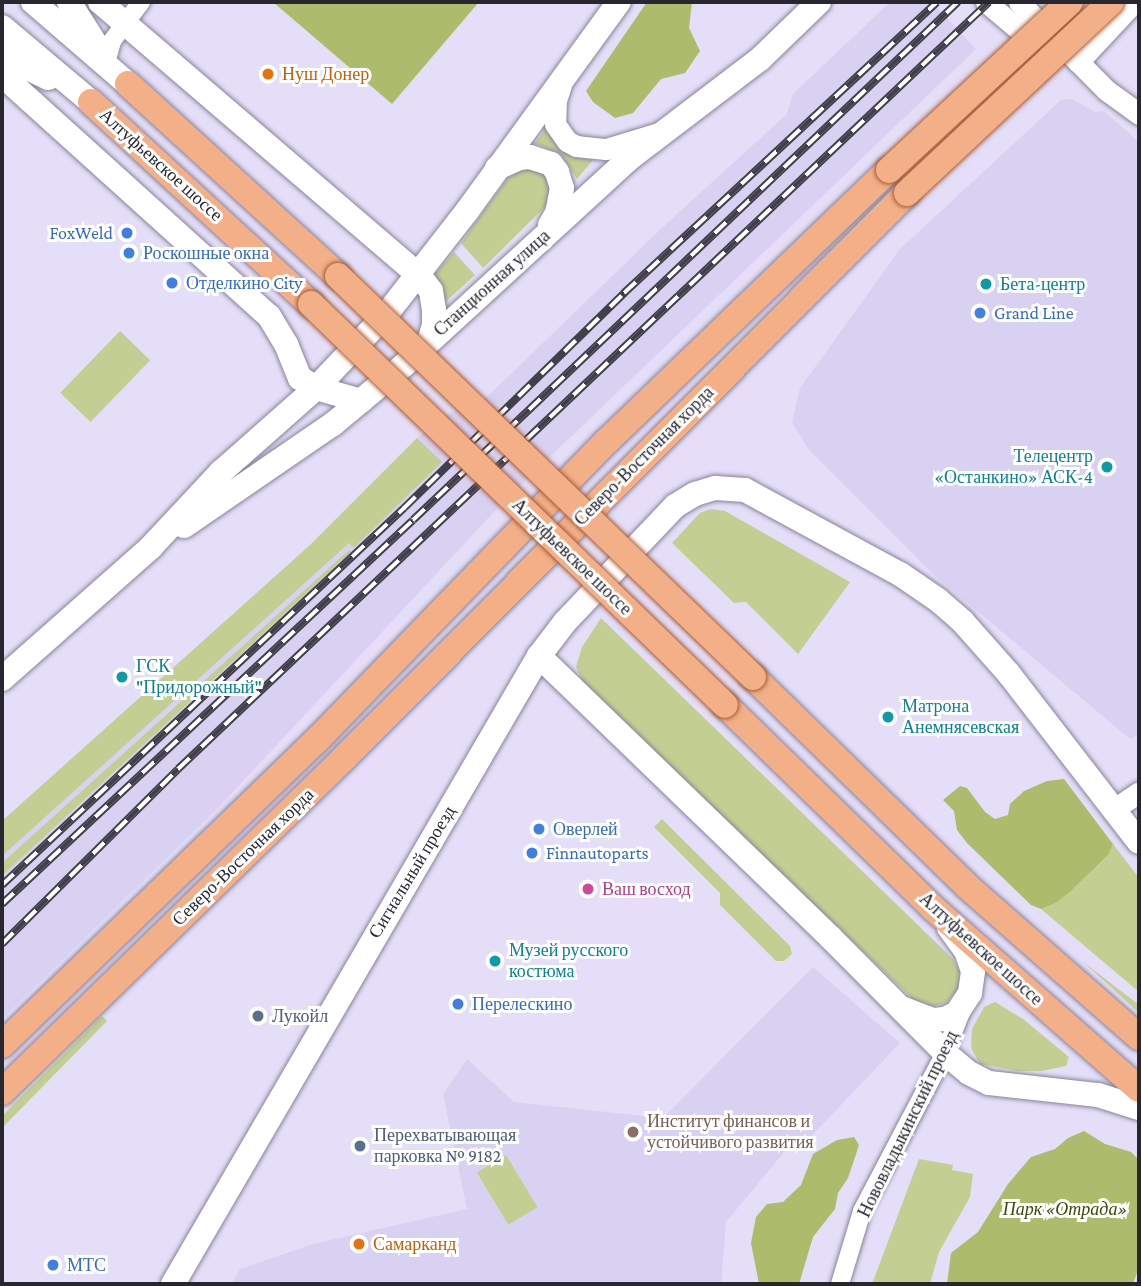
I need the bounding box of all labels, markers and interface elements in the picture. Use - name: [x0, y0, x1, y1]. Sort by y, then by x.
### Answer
- place label: Нуш Донер: [282, 63, 369, 85]
- marker: Нуш Донер: [260, 66, 276, 82]
- street label: Алтуфьевское шоссе: [95, 104, 227, 226]
- place label: FoxWeld: [49, 222, 113, 244]
- marker: FoxWeld: [119, 225, 135, 241]
- street label: Станционная улица: [429, 225, 555, 341]
- place label: Роскошные окна: [143, 242, 269, 264]
- marker: Роскошные окна: [121, 245, 137, 261]
- place label: Отделкино City: [186, 272, 303, 294]
- place label: Бета-центр: [1000, 273, 1085, 295]
- marker: Отделкино City: [164, 275, 180, 291]
- marker: Бета-центр: [978, 276, 994, 292]
- place label: Grand Line: [994, 302, 1074, 324]
- marker: Grand Line: [972, 305, 988, 321]
- street label: Северо-Восточная хорда: [570, 382, 718, 530]
- place label: Телецентр «Останкино» АСК-4: [934, 446, 1093, 489]
- marker: Телецентр «Останкино» АСК-4: [1099, 459, 1115, 475]
- street label: Алтуфьевское шоссе: [508, 494, 636, 620]
- place label: ГСК "Придорожный": [136, 656, 262, 698]
- marker: ГСК "Придорожный": [114, 669, 130, 685]
- place label: Матрона Анемнясевская: [902, 696, 1019, 738]
- marker: Матрона Анемнясевская: [880, 709, 896, 725]
- street label: Северо-Восточная хорда: [168, 784, 318, 930]
- street label: Сигнальный проезд: [364, 802, 460, 942]
- place label: Оверлей: [553, 818, 618, 840]
- marker: Оверлей: [531, 821, 547, 837]
- place label: Finnautoparts: [546, 842, 648, 864]
- marker: Finnautoparts: [524, 845, 540, 861]
- place label: Ваш восход: [602, 878, 691, 900]
- marker: Ваш восход: [580, 881, 596, 897]
- street label: Алтуфьевское шоссе: [915, 888, 1047, 1010]
- place label: Музей русского костюма: [509, 940, 628, 982]
- marker: Музей русского костюма: [487, 953, 503, 969]
- place label: Перелескино: [472, 993, 572, 1015]
- marker: Перелескино: [450, 996, 466, 1012]
- place label: Лукойл: [272, 1005, 328, 1027]
- marker: Лукойл: [250, 1008, 266, 1024]
- street label: Нововладыкинский проезд: [853, 1027, 963, 1221]
- place label: Институт финансов и устойчивого развития: [647, 1111, 814, 1154]
- marker: Институт финансов и устойчивого развития: [625, 1124, 641, 1140]
- place label: Перехватывающая парковка № 9182: [374, 1125, 516, 1168]
- marker: Перехватывающая парковка № 9182: [352, 1138, 368, 1154]
- park label: Парк «Отрада»: [1003, 1198, 1127, 1220]
- place label: Самарканд: [373, 1233, 457, 1255]
- marker: Самарканд: [351, 1236, 367, 1252]
- place label: МТС: [67, 1254, 106, 1276]
- marker: МТС: [45, 1257, 61, 1273]

